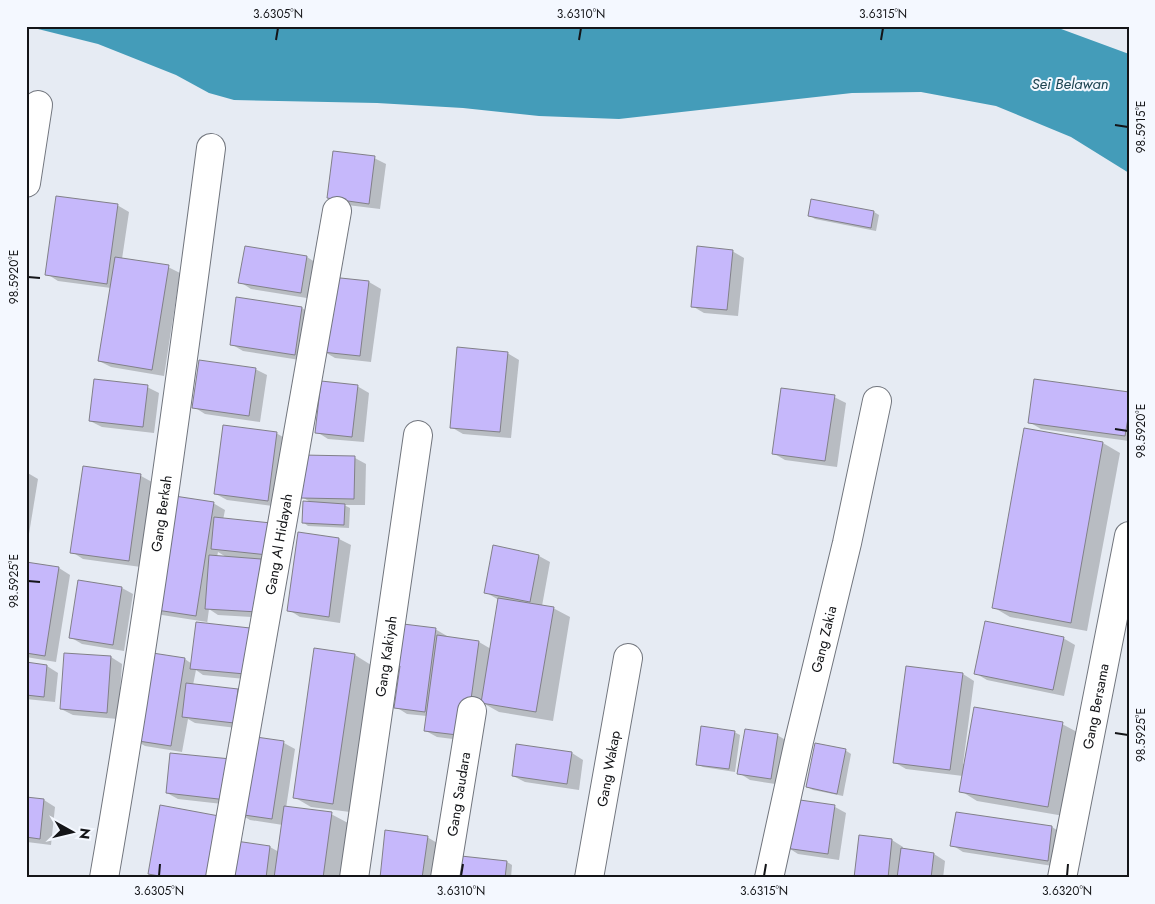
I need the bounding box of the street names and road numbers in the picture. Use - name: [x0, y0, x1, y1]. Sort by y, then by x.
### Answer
- street label: Gang Berkah: [146, 474, 177, 553]
- street label: Gang Al Hidayah: [260, 492, 297, 596]
- street label: Gang Zakia: [806, 604, 841, 675]
- street label: Gang Kakiyah: [370, 614, 402, 698]
- street label: Gang Bersama: [1077, 662, 1114, 751]
- street label: Gang Wakap: [592, 729, 625, 808]
- street label: Gang Saudara: [442, 750, 475, 838]

